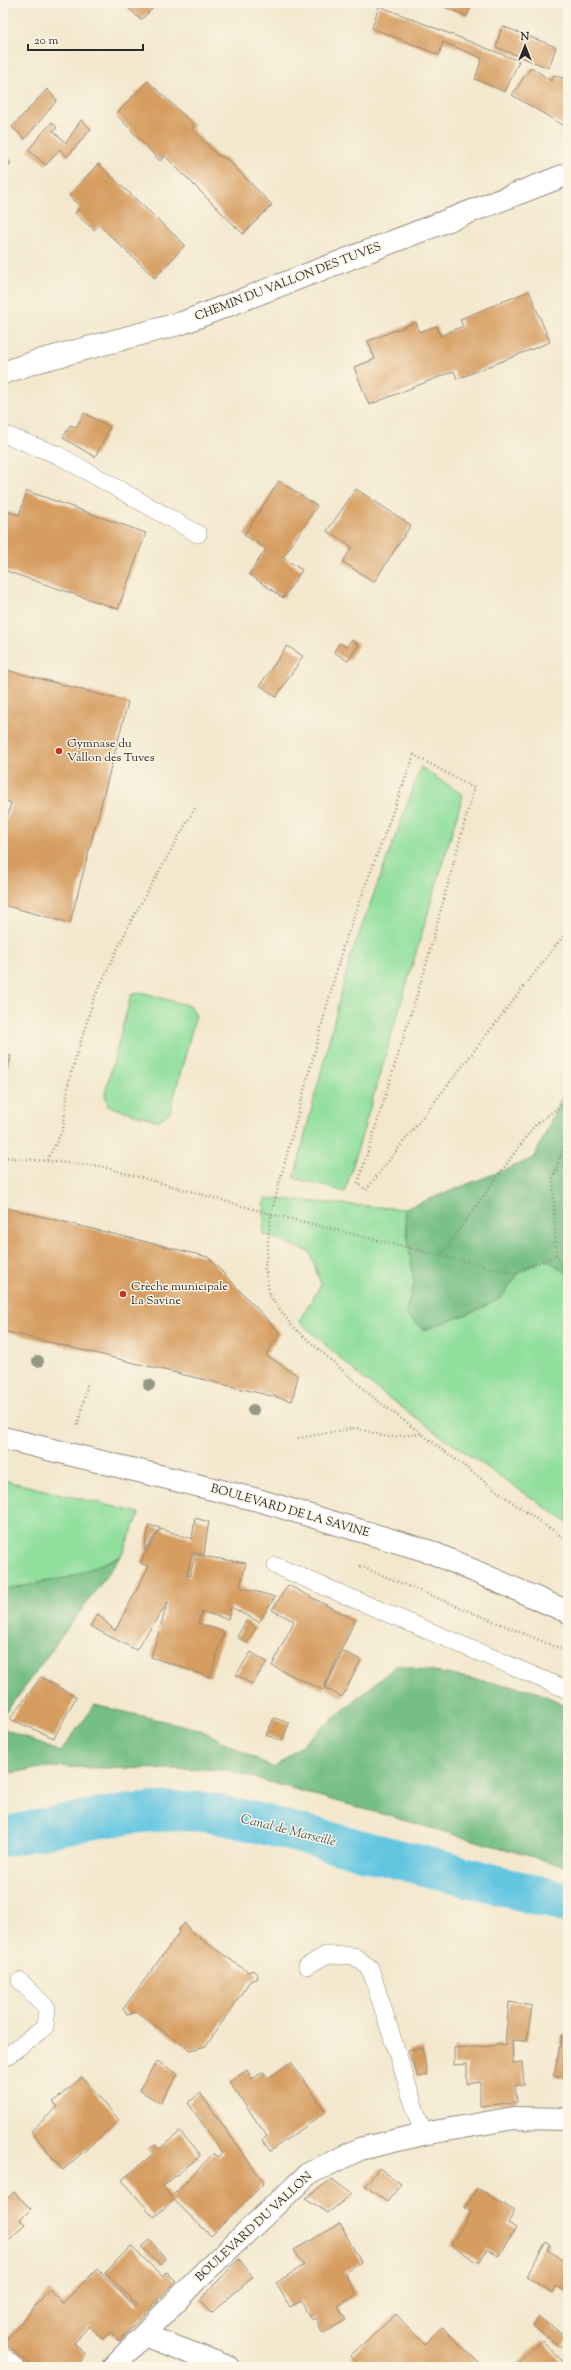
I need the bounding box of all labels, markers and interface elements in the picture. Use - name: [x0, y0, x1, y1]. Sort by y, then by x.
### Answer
- scale bar: [28, 26, 143, 52]
- north arrow: [505, 26, 545, 66]
- text: N: [520, 29, 530, 45]
- text: 20 m: [34, 32, 59, 50]
- street label: CHEMIN DU VALLON DES TUVES: [192, 238, 384, 326]
- place label: Gymnase du Vallon des Tuves: [67, 735, 155, 767]
- marker: Gymnase du Vallon des Tuves: [54, 746, 64, 756]
- place label: Crèche municipale La Savine: [131, 1278, 228, 1310]
- marker: Crèche municipale La Savine: [118, 1289, 128, 1299]
- street label: BOULEVARD DE LA SAVINE: [208, 1480, 372, 1543]
- water label: Canal de Marseille: [238, 1810, 338, 1852]
- street label: BOULEVARD DU VALLON: [191, 2168, 317, 2286]

